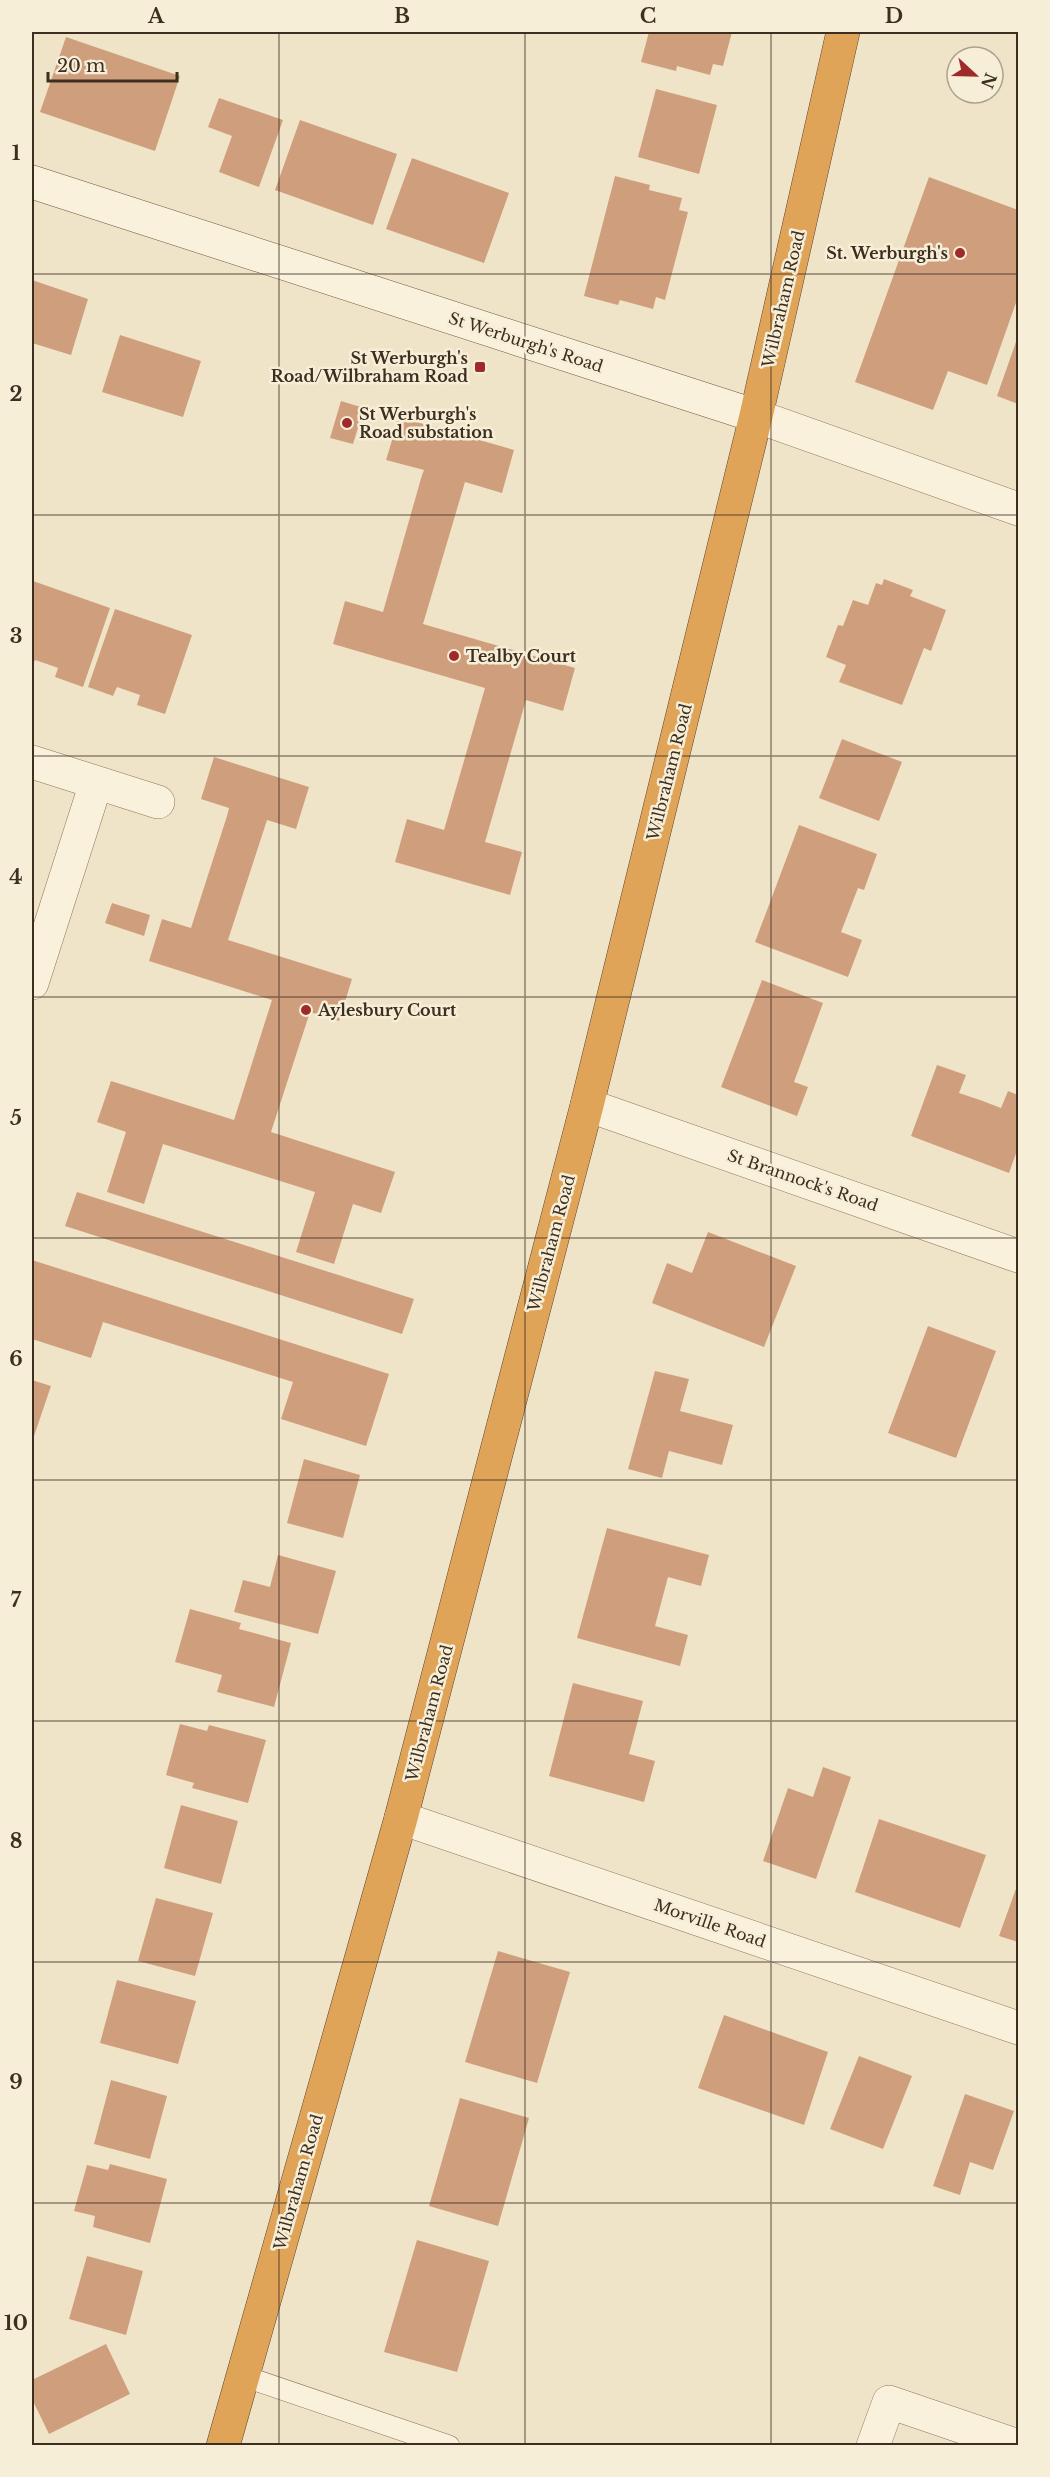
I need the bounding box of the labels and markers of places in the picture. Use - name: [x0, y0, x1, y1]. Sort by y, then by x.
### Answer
- place label: St. Werburgh's: [826, 243, 948, 263]
- marker: St. Werburgh's: [953, 246, 967, 260]
- place label: St Werburgh's Road/Wilbraham Road: [271, 348, 468, 386]
- marker: St Werburgh's Road/Wilbraham Road: [473, 360, 487, 374]
- place label: St Werburgh's Road substation: [359, 404, 494, 442]
- marker: St Werburgh's Road substation: [340, 416, 354, 430]
- place label: Tealby Court: [466, 646, 577, 666]
- marker: Tealby Court: [447, 649, 461, 663]
- place label: Aylesbury Court: [317, 1000, 457, 1020]
- marker: Aylesbury Court: [299, 1003, 313, 1017]

